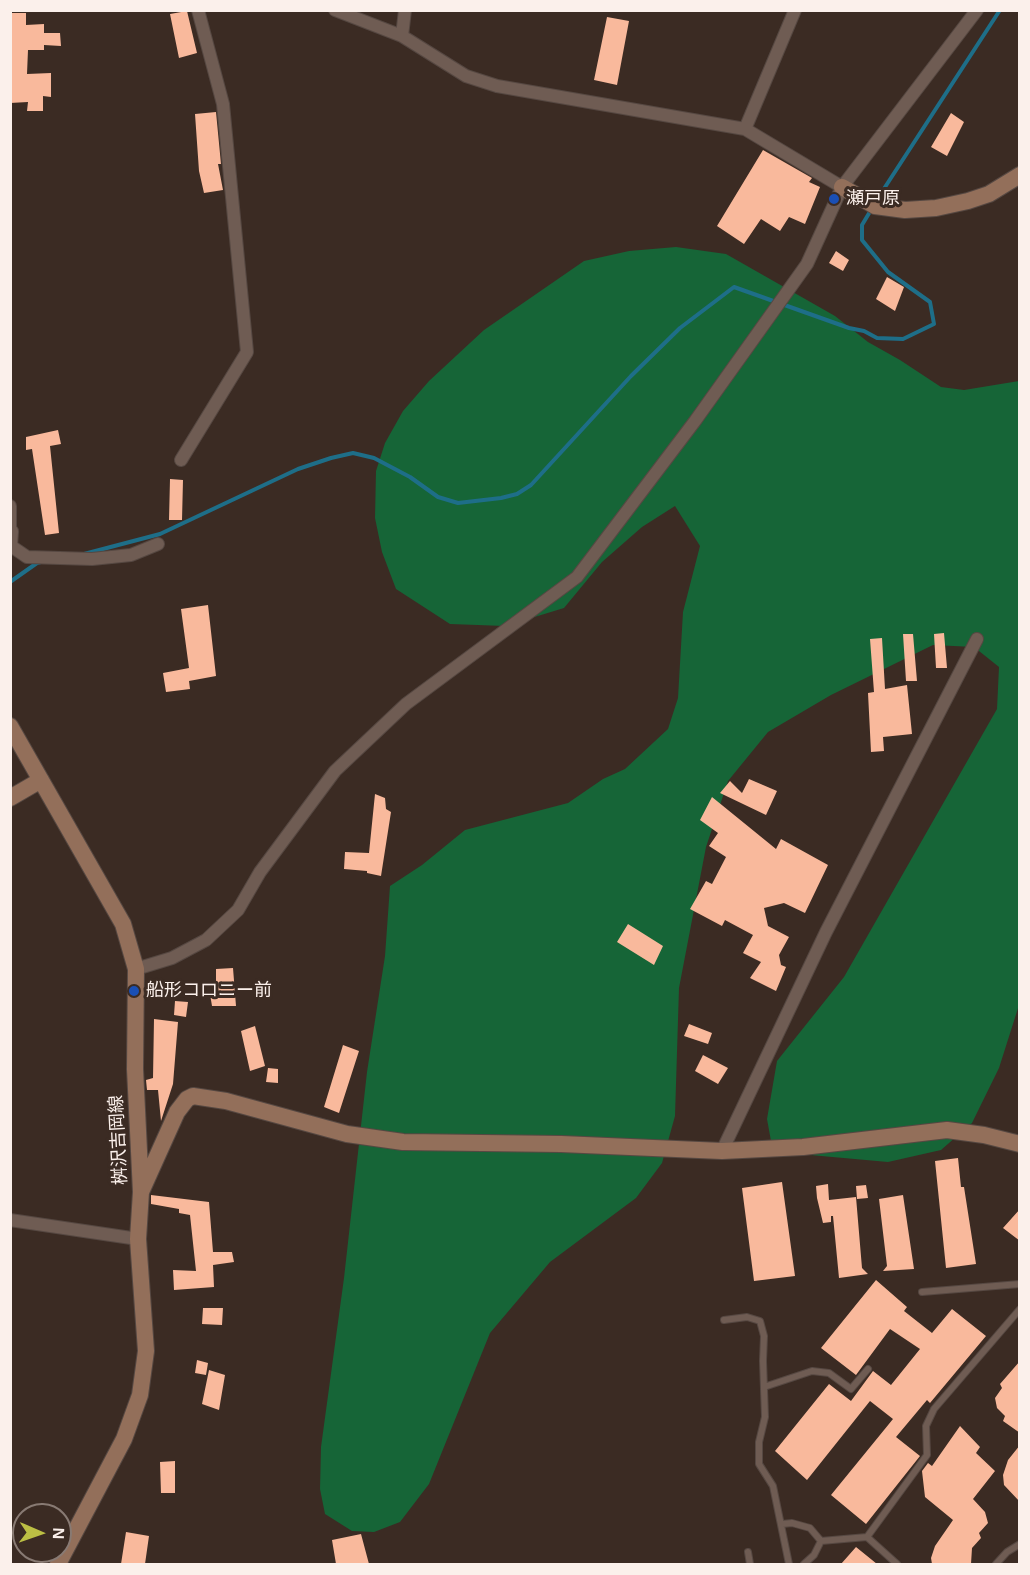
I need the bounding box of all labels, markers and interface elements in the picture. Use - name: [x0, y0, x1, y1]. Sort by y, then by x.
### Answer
- place label: 瀬戸原: [846, 188, 900, 210]
- marker: 瀬戸原: [827, 192, 841, 206]
- place label: 船形コロニー前: [146, 980, 272, 1002]
- marker: 船形コロニー前: [127, 984, 141, 998]
- street label: 桝沢吉岡線: [106, 1094, 132, 1186]
- north arrow: [12, 1503, 72, 1563]
- text: N: [50, 1528, 67, 1540]

